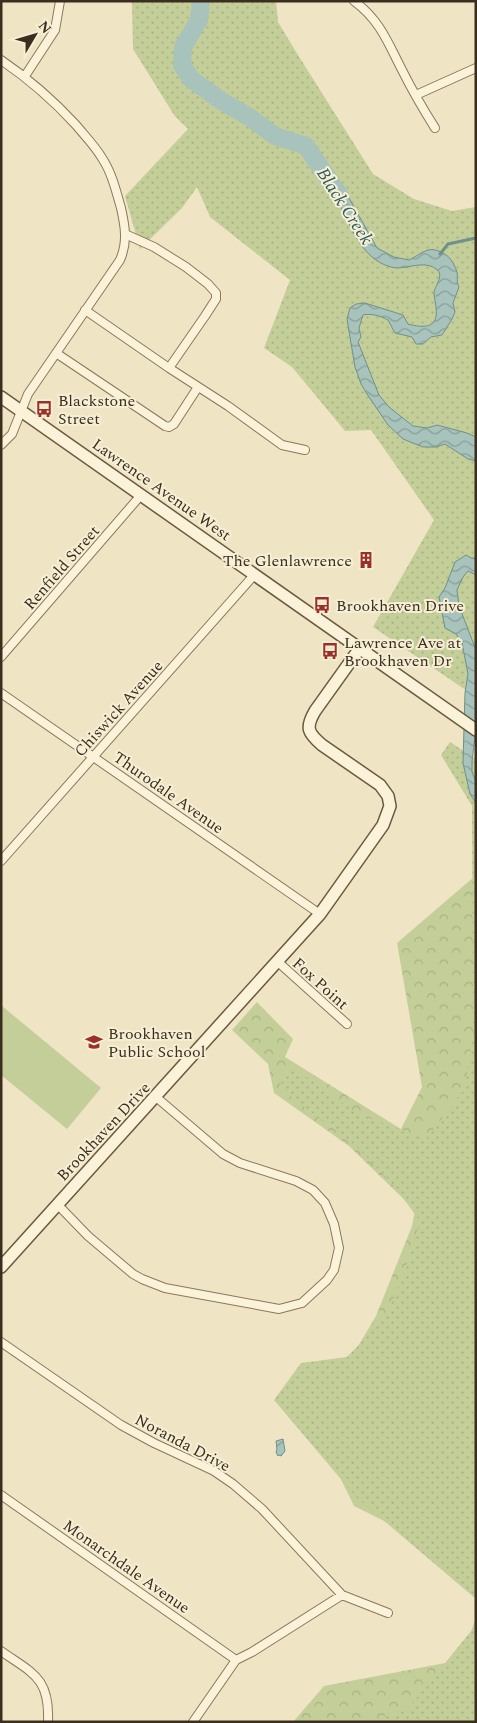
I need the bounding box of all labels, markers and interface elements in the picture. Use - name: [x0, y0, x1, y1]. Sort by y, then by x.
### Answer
- north arrow: [10, 10, 60, 60]
- text: N: [33, 16, 57, 38]
- water label: Black Creek: [309, 162, 380, 251]
- place label: Blackstone Street: [58, 389, 135, 431]
- bus stop icon: Blackstone Street: [34, 399, 54, 419]
- street label: Lawrence Avenue West: [87, 433, 236, 547]
- street label: Renfield Street: [18, 520, 106, 615]
- place label: The Glenlawrence: [223, 549, 352, 573]
- building icon: The Glenlawrence: [356, 550, 376, 570]
- place label: Brookhaven Drive: [336, 594, 464, 618]
- bus stop icon: Brookhaven Drive: [312, 595, 332, 615]
- place label: Lawrence Ave at Brookhaven Dr: [344, 631, 461, 673]
- bus stop icon: Lawrence Ave at Brookhaven Dr: [320, 641, 340, 661]
- street label: Chiswick Avenue: [69, 655, 169, 762]
- street label: Thurodale Avenue: [108, 746, 229, 840]
- street label: Fox Point: [287, 952, 354, 1016]
- place label: Brookhaven Public School: [108, 1022, 205, 1064]
- school or university icon: Brookhaven Public School: [84, 1032, 104, 1052]
- street label: Brookhaven Drive: [51, 1077, 156, 1187]
- street label: Noranda Drive: [131, 1408, 235, 1478]
- street label: Monarchdale Avenue: [58, 1514, 195, 1620]

